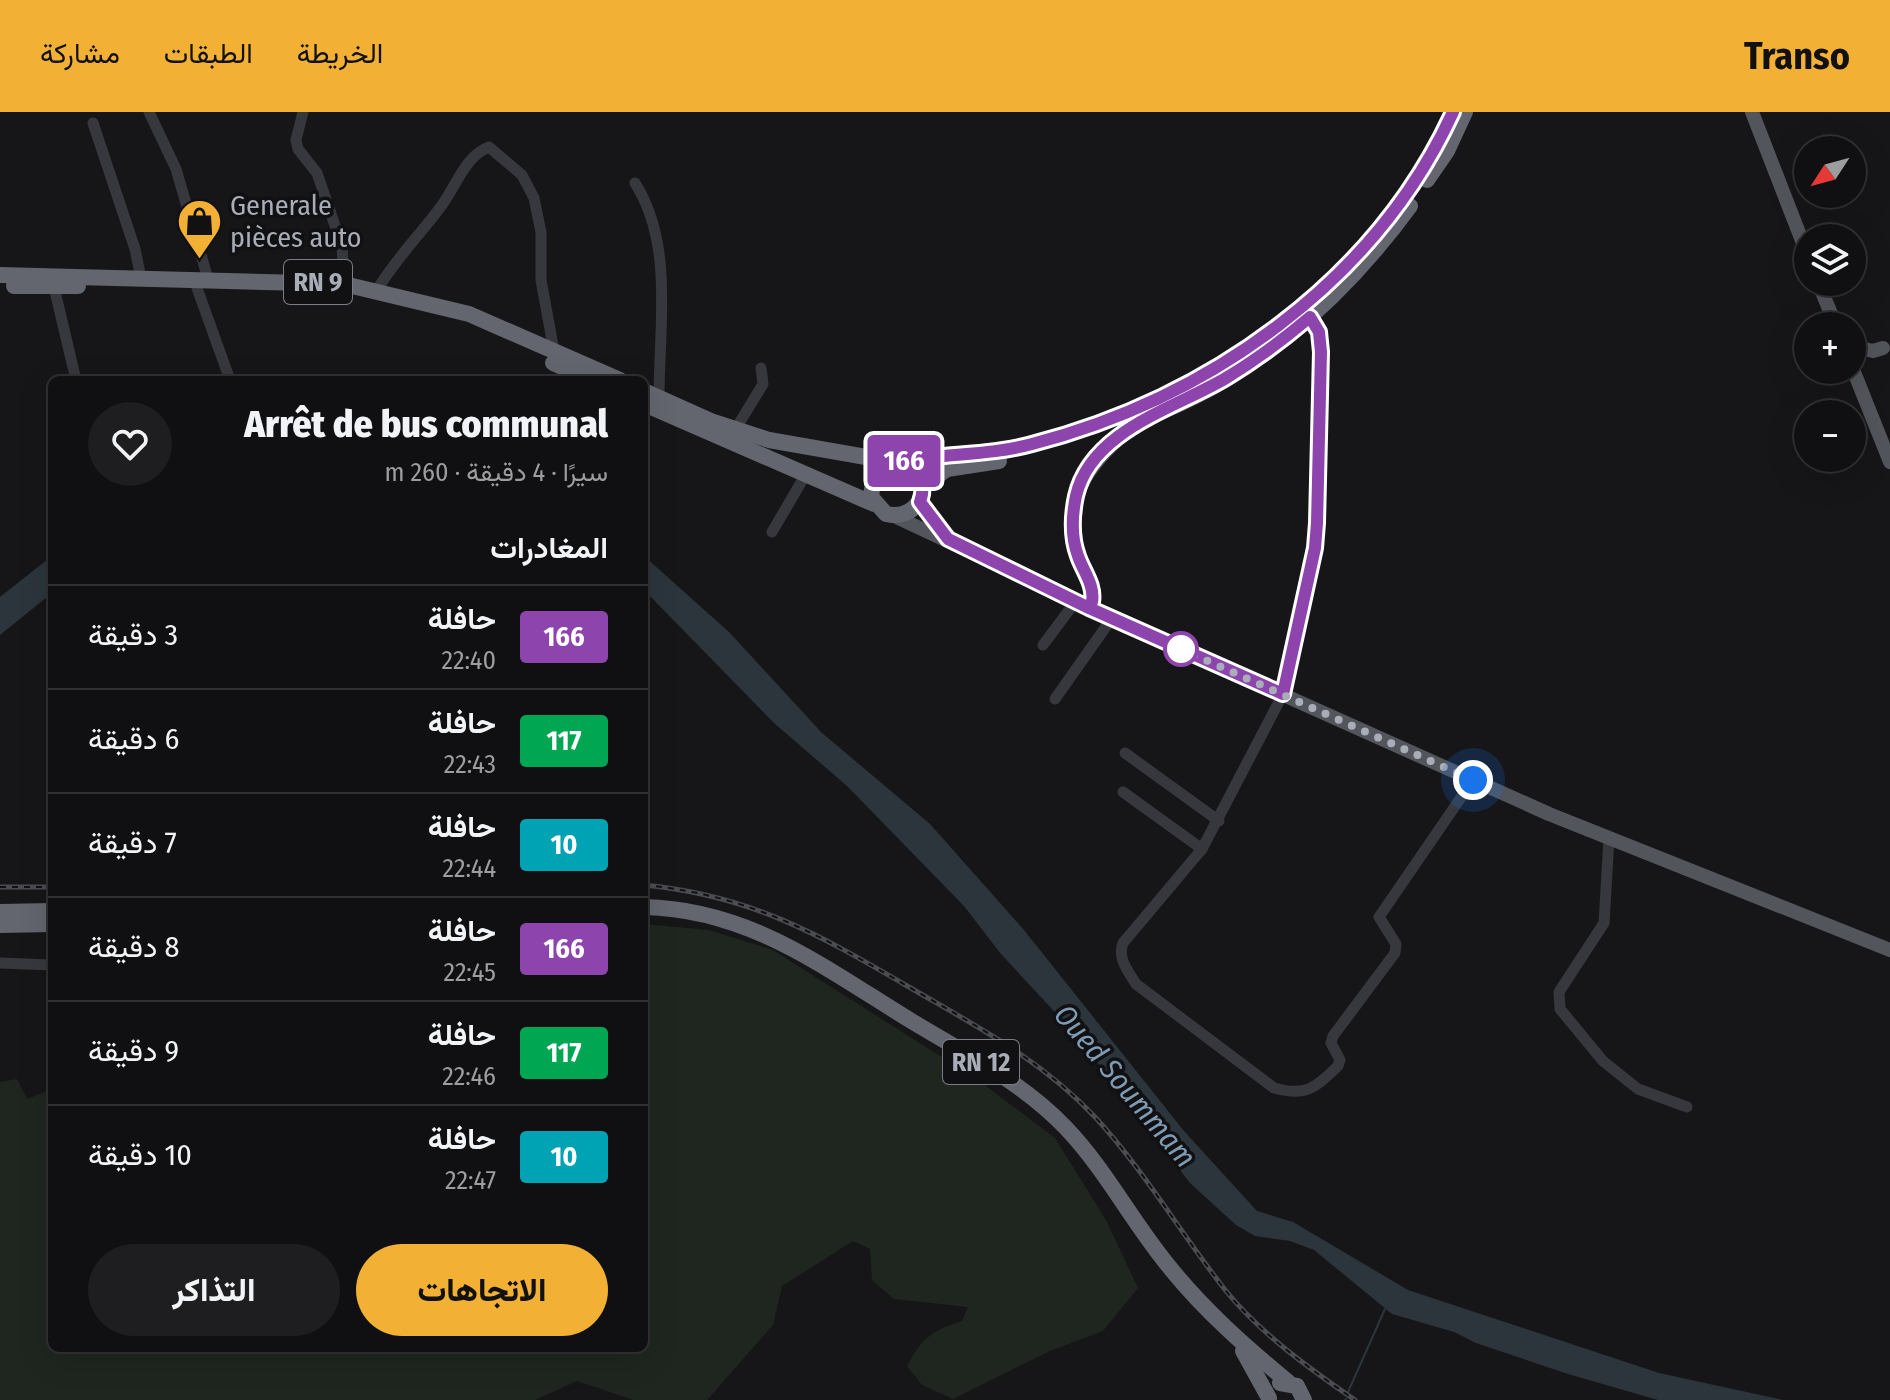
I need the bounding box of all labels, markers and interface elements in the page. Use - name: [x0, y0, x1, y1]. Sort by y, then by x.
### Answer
- text: Transo: [1744, 33, 1850, 79]
- text: مشاركة: [40, 37, 120, 70]
- text: الطبقات: [164, 37, 253, 70]
- text: الخريطة: [297, 37, 383, 70]
- north arrow: [1794, 136, 1866, 208]
- map controls: [1794, 136, 1866, 472]
- place label: Generale pièces auto: [230, 189, 361, 254]
- shop icon: Generale pièces auto: [175, 197, 223, 260]
- button: layers: [1794, 224, 1866, 296]
- road number: RN 9: [284, 260, 352, 304]
- button: +: [1794, 312, 1866, 384]
- button: −: [1794, 400, 1866, 472]
- text: Arrêt de bus communal: [244, 401, 608, 447]
- button: heart: [88, 402, 172, 486]
- line badge: 166: [858, 435, 950, 487]
- text: 166: [883, 444, 925, 477]
- text: سيرًا · 4 دقيقة · 260 m: [384, 457, 608, 488]
- text: المغادرات: [490, 530, 608, 566]
- text: حافلة: [428, 601, 496, 637]
- text: 3 دقيقة: [88, 617, 178, 653]
- text: 166: [543, 620, 585, 653]
- unlabelled marker: [1164, 632, 1198, 666]
- text: 22:40: [442, 645, 496, 676]
- text: حافلة: [428, 705, 496, 741]
- text: 6 دقيقة: [88, 721, 179, 757]
- text: 117: [546, 724, 582, 757]
- text: 22:43: [444, 749, 496, 780]
- your location: [1453, 760, 1493, 800]
- text: حافلة: [428, 809, 496, 845]
- text: 7 دقيقة: [88, 825, 177, 861]
- text: 10: [550, 828, 578, 861]
- text: 22:44: [443, 853, 496, 884]
- text: حافلة: [428, 913, 496, 949]
- text: 8 دقيقة: [88, 929, 179, 965]
- text: 166: [543, 932, 585, 965]
- text: 22:45: [443, 957, 496, 988]
- water label: Oued Soummam: [1046, 997, 1204, 1175]
- text: حافلة: [428, 1017, 496, 1053]
- text: 9 دقيقة: [88, 1033, 179, 1069]
- text: 117: [546, 1036, 582, 1069]
- road number: RN 12: [943, 1040, 1019, 1084]
- text: 22:46: [442, 1061, 496, 1092]
- text: حافلة: [428, 1121, 496, 1157]
- text: 10 دقيقة: [88, 1137, 192, 1173]
- text: 10: [550, 1140, 578, 1173]
- text: 22:47: [445, 1165, 496, 1196]
- button: التذاكر: [88, 1244, 340, 1336]
- button: الاتجاهات: [356, 1244, 608, 1336]

